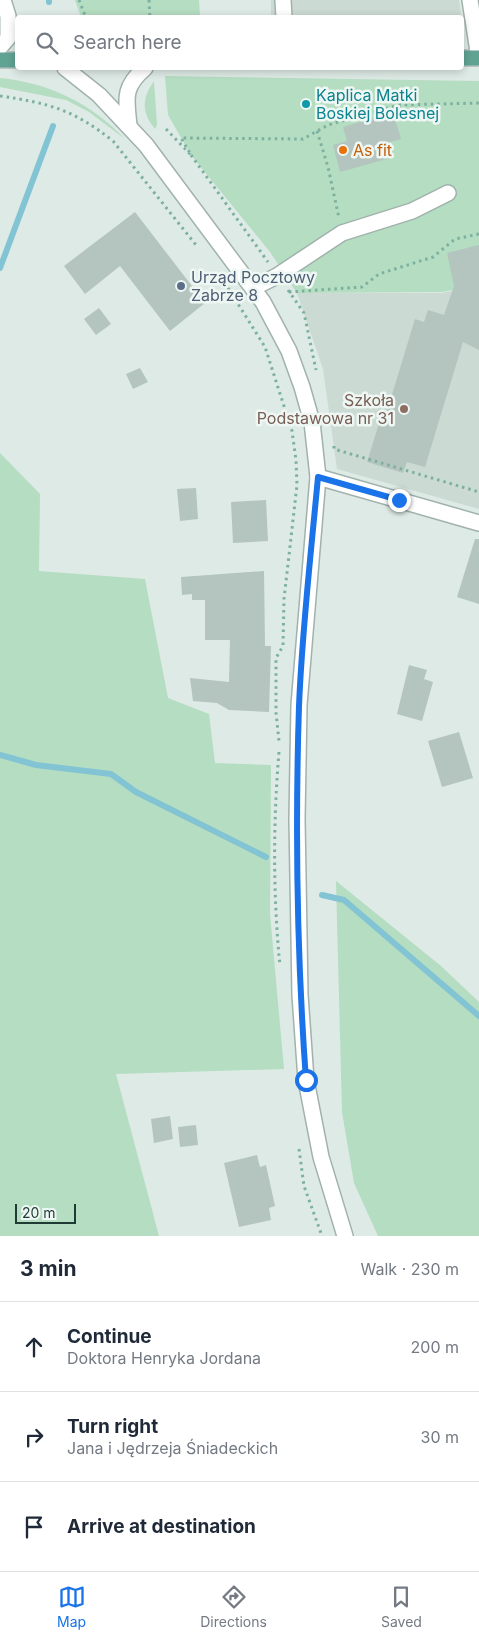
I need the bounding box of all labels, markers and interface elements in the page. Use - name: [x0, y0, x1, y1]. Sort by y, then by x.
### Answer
- search box: [15, 15, 464, 70]
- icon: search: [33, 29, 61, 57]
- text: Search here: [73, 31, 182, 54]
- place label: Kaplica Matki Boskiej Bolesnej: [316, 85, 439, 123]
- marker: Kaplica Matki Boskiej Bolesnej: [300, 98, 312, 110]
- place label: As fit: [353, 140, 392, 160]
- marker: As fit: [337, 144, 349, 156]
- place label: Urząd Pocztowy Zabrze 8: [191, 267, 315, 305]
- marker: Urząd Pocztowy Zabrze 8: [175, 280, 187, 292]
- place label: Szkoła Podstawowa nr 31: [257, 390, 394, 428]
- marker: Szkoła Podstawowa nr 31: [398, 403, 410, 415]
- route end: [388, 489, 411, 512]
- route start: [295, 1069, 318, 1092]
- scale bar: [15, 1201, 76, 1224]
- text: 20 m: [22, 1204, 56, 1221]
- text: 3 min: [20, 1256, 76, 1281]
- text: Walk · 230 m: [361, 1259, 459, 1279]
- text: Continue: [67, 1325, 152, 1348]
- icon: ahead: [20, 1333, 48, 1361]
- text: 200 m: [411, 1337, 459, 1357]
- text: Doktora Henryka Jordana: [67, 1348, 261, 1368]
- text: Turn right: [67, 1415, 158, 1438]
- icon: right: [20, 1423, 48, 1451]
- text: 30 m: [421, 1427, 459, 1447]
- text: Jana i Jędrzeja Śniadeckich: [67, 1438, 278, 1458]
- icon: arrive: [20, 1513, 48, 1541]
- text: Arrive at destination: [67, 1515, 256, 1538]
- tab: Map: [57, 1583, 86, 1630]
- tab: Directions: [200, 1583, 267, 1630]
- tab: Saved: [381, 1583, 422, 1630]

